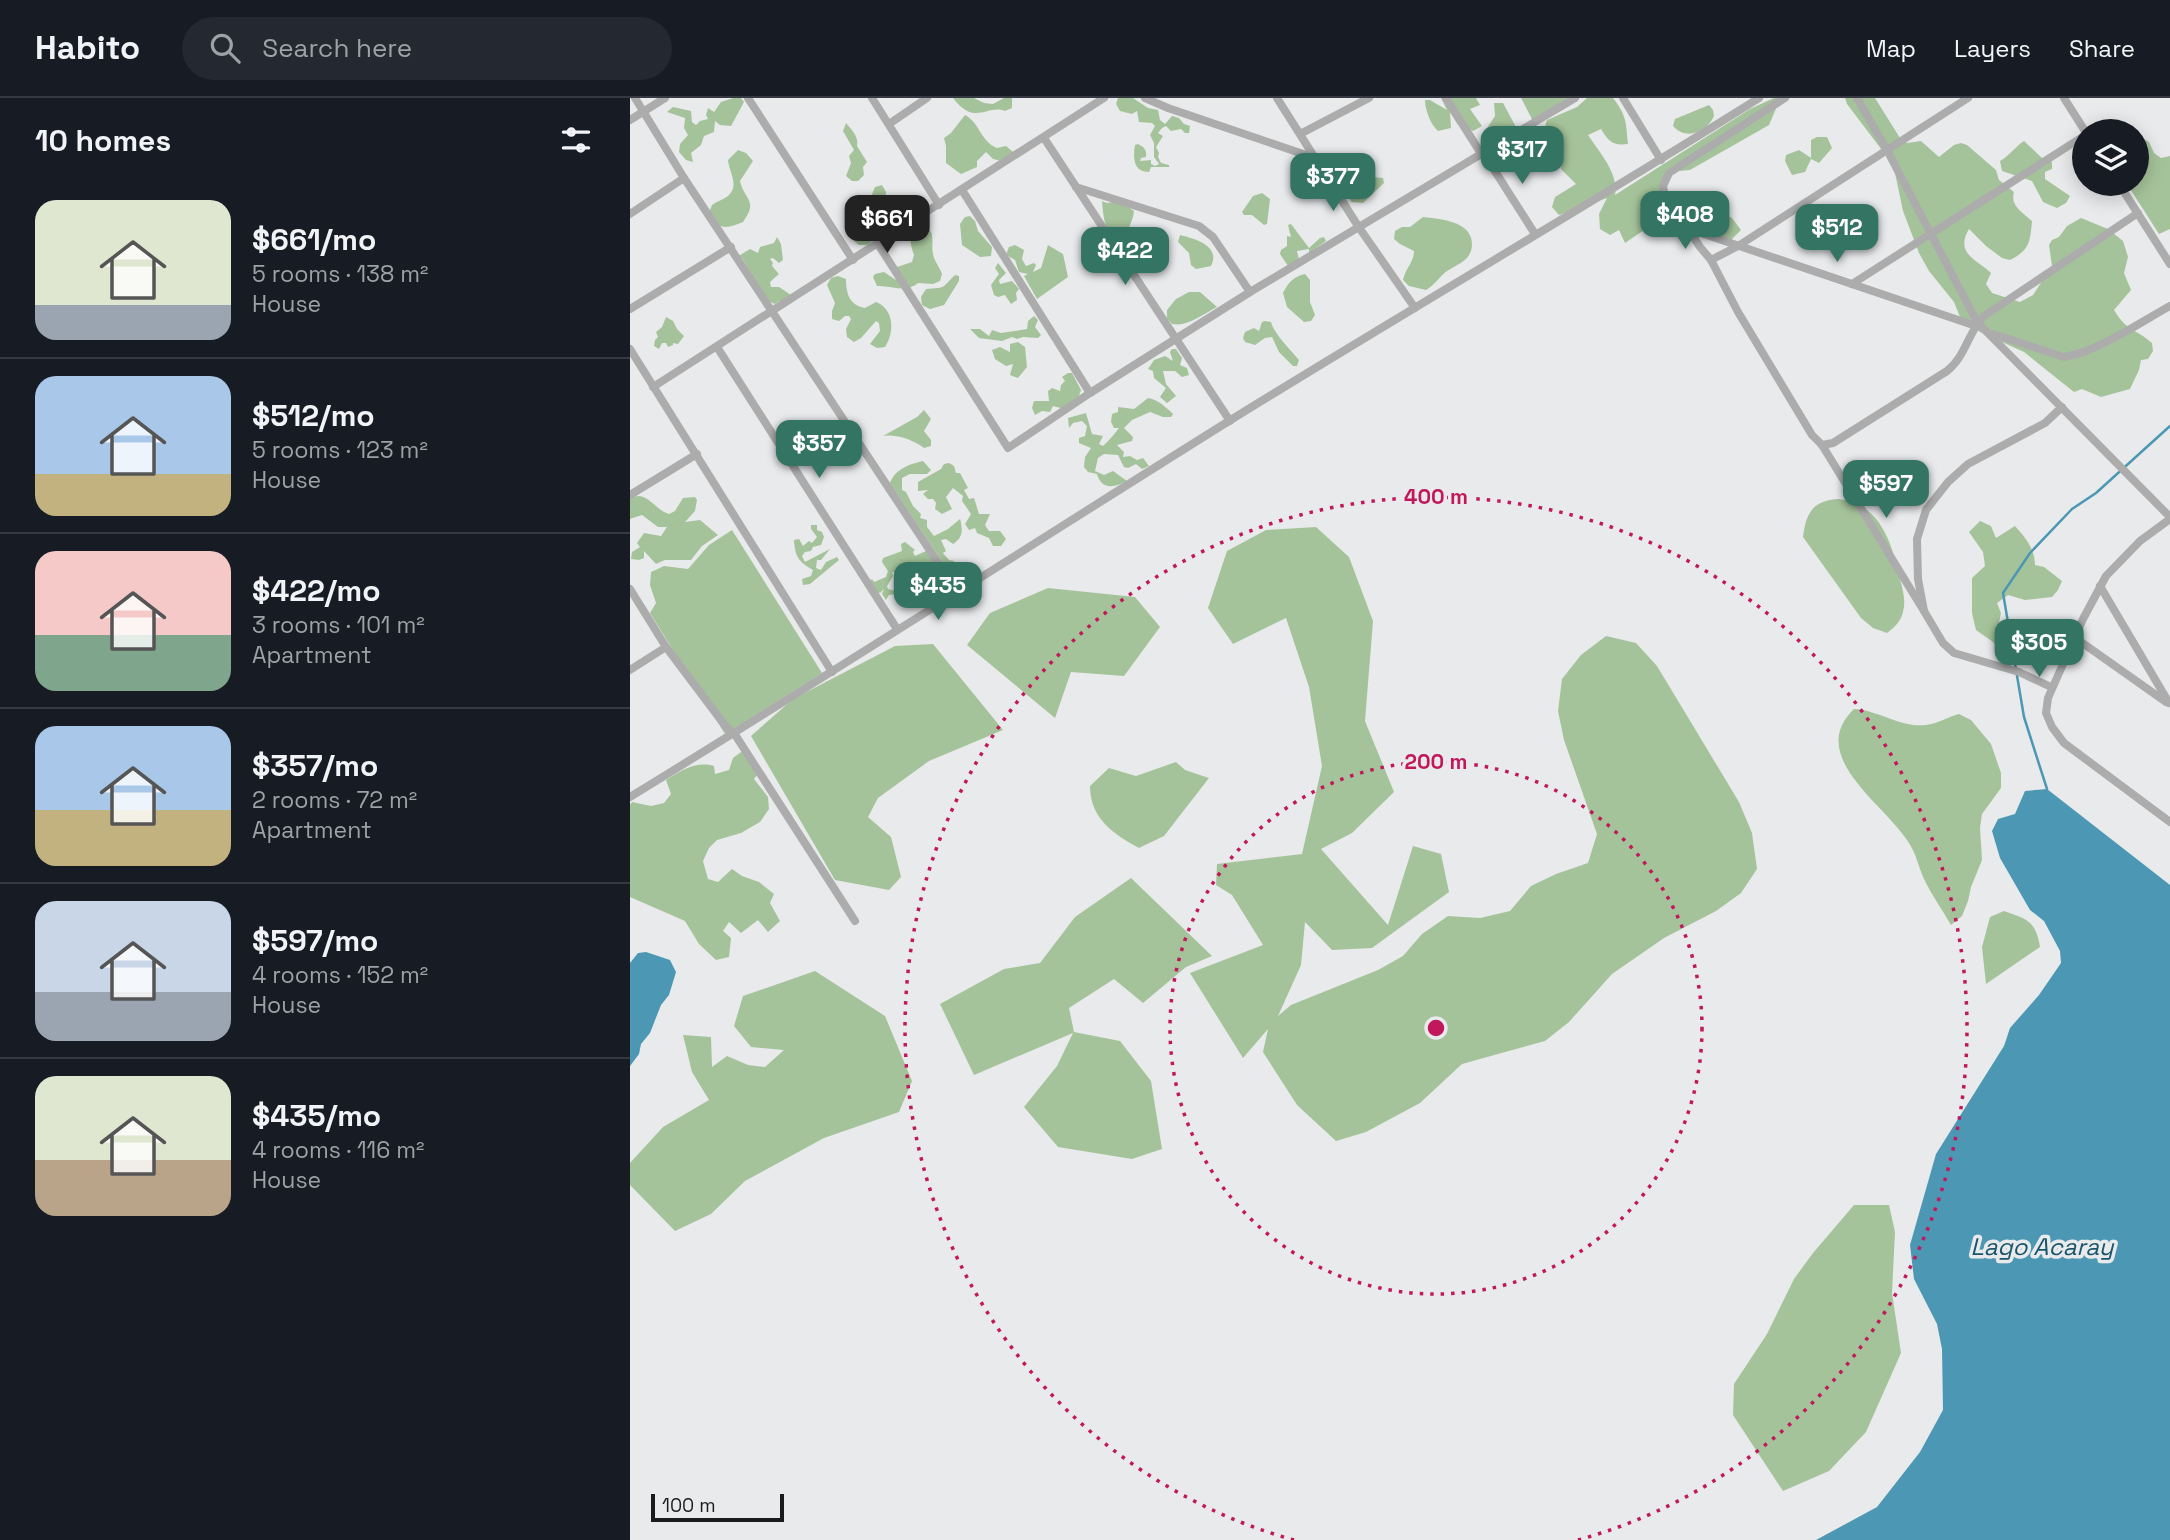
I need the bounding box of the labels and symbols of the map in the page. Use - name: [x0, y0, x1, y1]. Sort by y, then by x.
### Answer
- pin: $317: [1481, 126, 1563, 186]
- pin: $377: [1292, 153, 1374, 213]
- pin: $408: [1644, 192, 1726, 251]
- pin: $661: [846, 195, 928, 255]
- pin: $512: [1796, 204, 1878, 264]
- pin: $422: [1084, 228, 1166, 287]
- pin: $357: [778, 420, 860, 480]
- pin: $597: [1845, 460, 1927, 520]
- text: 400 m: [1404, 483, 1468, 510]
- pin: $435: [897, 562, 979, 622]
- pin: $305: [1998, 620, 2080, 679]
- text: 200 m: [1405, 748, 1467, 775]
- centre of rings: [1424, 1016, 1448, 1040]
- water label: Lago Acaray: [1971, 1231, 2115, 1262]
- scale bar: [651, 1491, 784, 1523]

